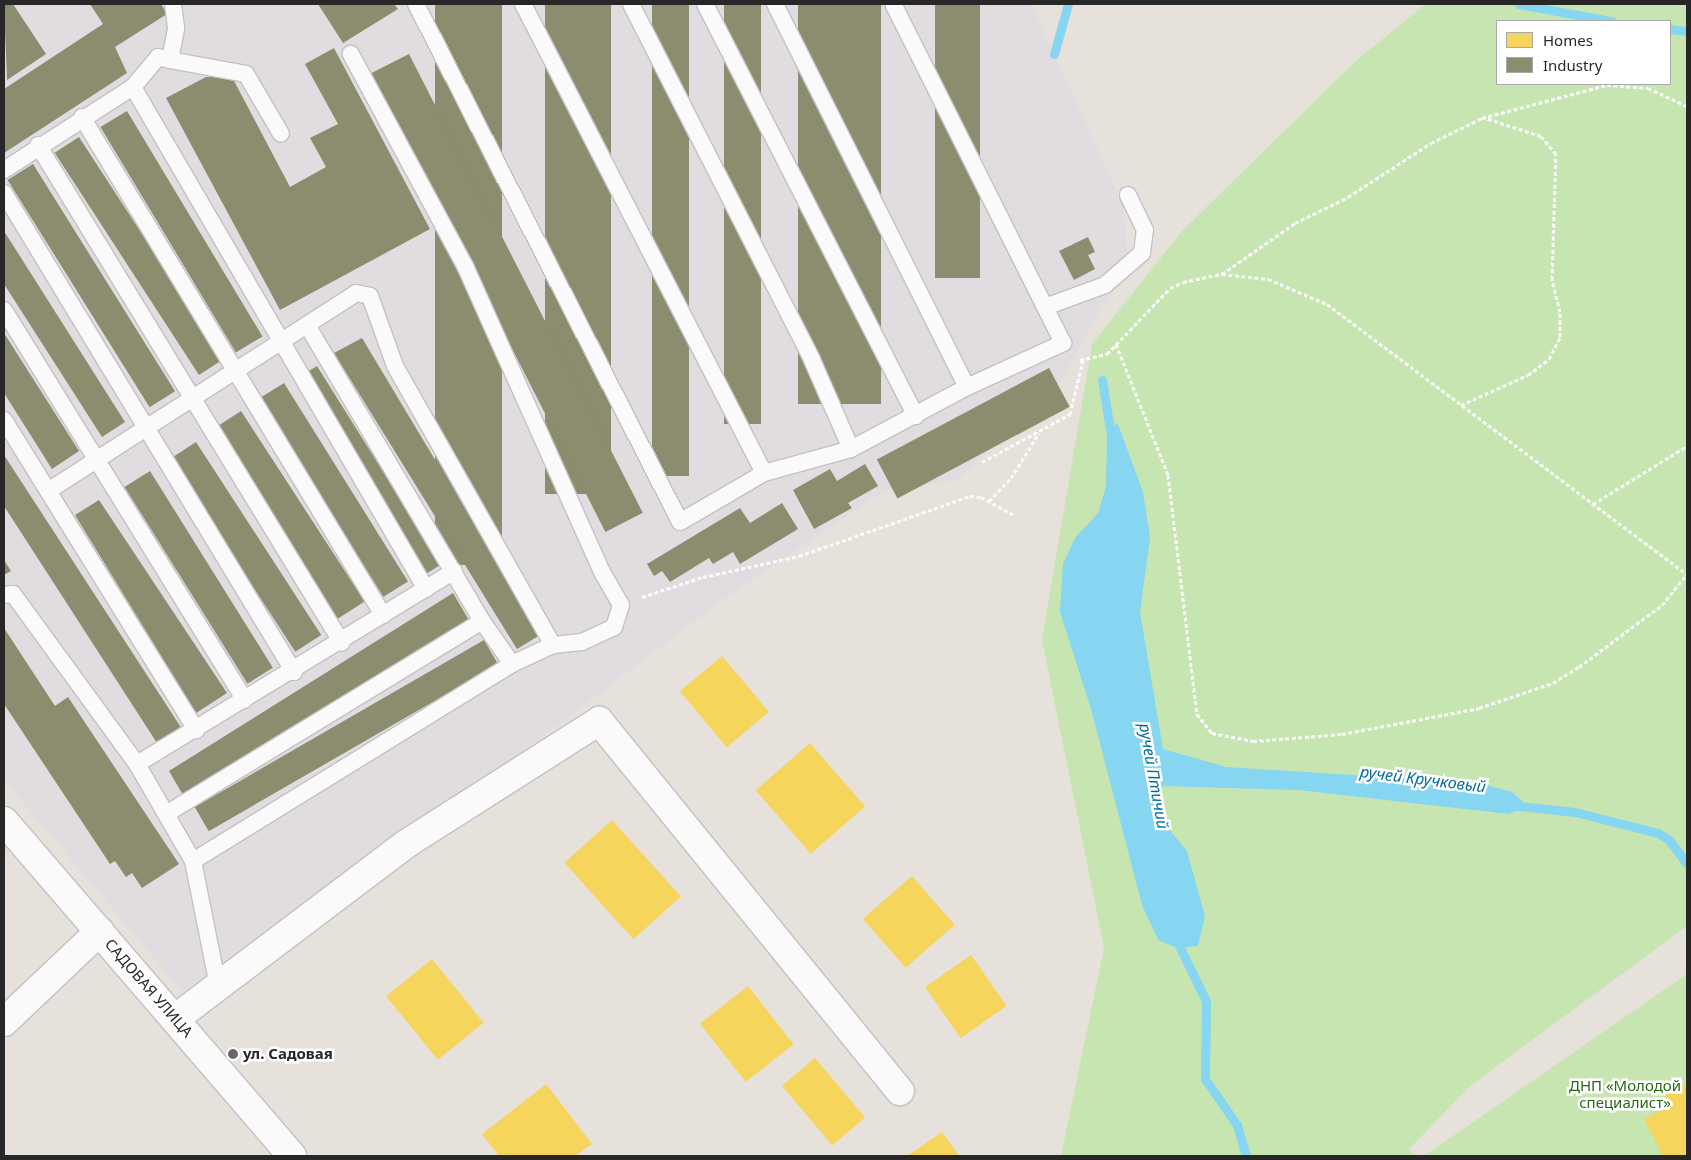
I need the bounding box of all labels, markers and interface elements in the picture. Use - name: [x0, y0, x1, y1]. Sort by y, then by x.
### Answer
- legend: [1496, 20, 1671, 85]
- text: Homes: [1543, 30, 1593, 50]
- text: Industry: [1543, 55, 1602, 75]
- water label: ручей Птичий: [1135, 722, 1173, 830]
- water label: ручей Кручковый: [1359, 762, 1487, 796]
- street label: САДОВАЯ УЛИЦА: [101, 935, 197, 1041]
- place label: ул. Садовая: [243, 1045, 333, 1063]
- marker: ул. Садовая: [227, 1048, 239, 1060]
- park label: ДНП «Молодой специалист»: [1569, 1076, 1681, 1111]

